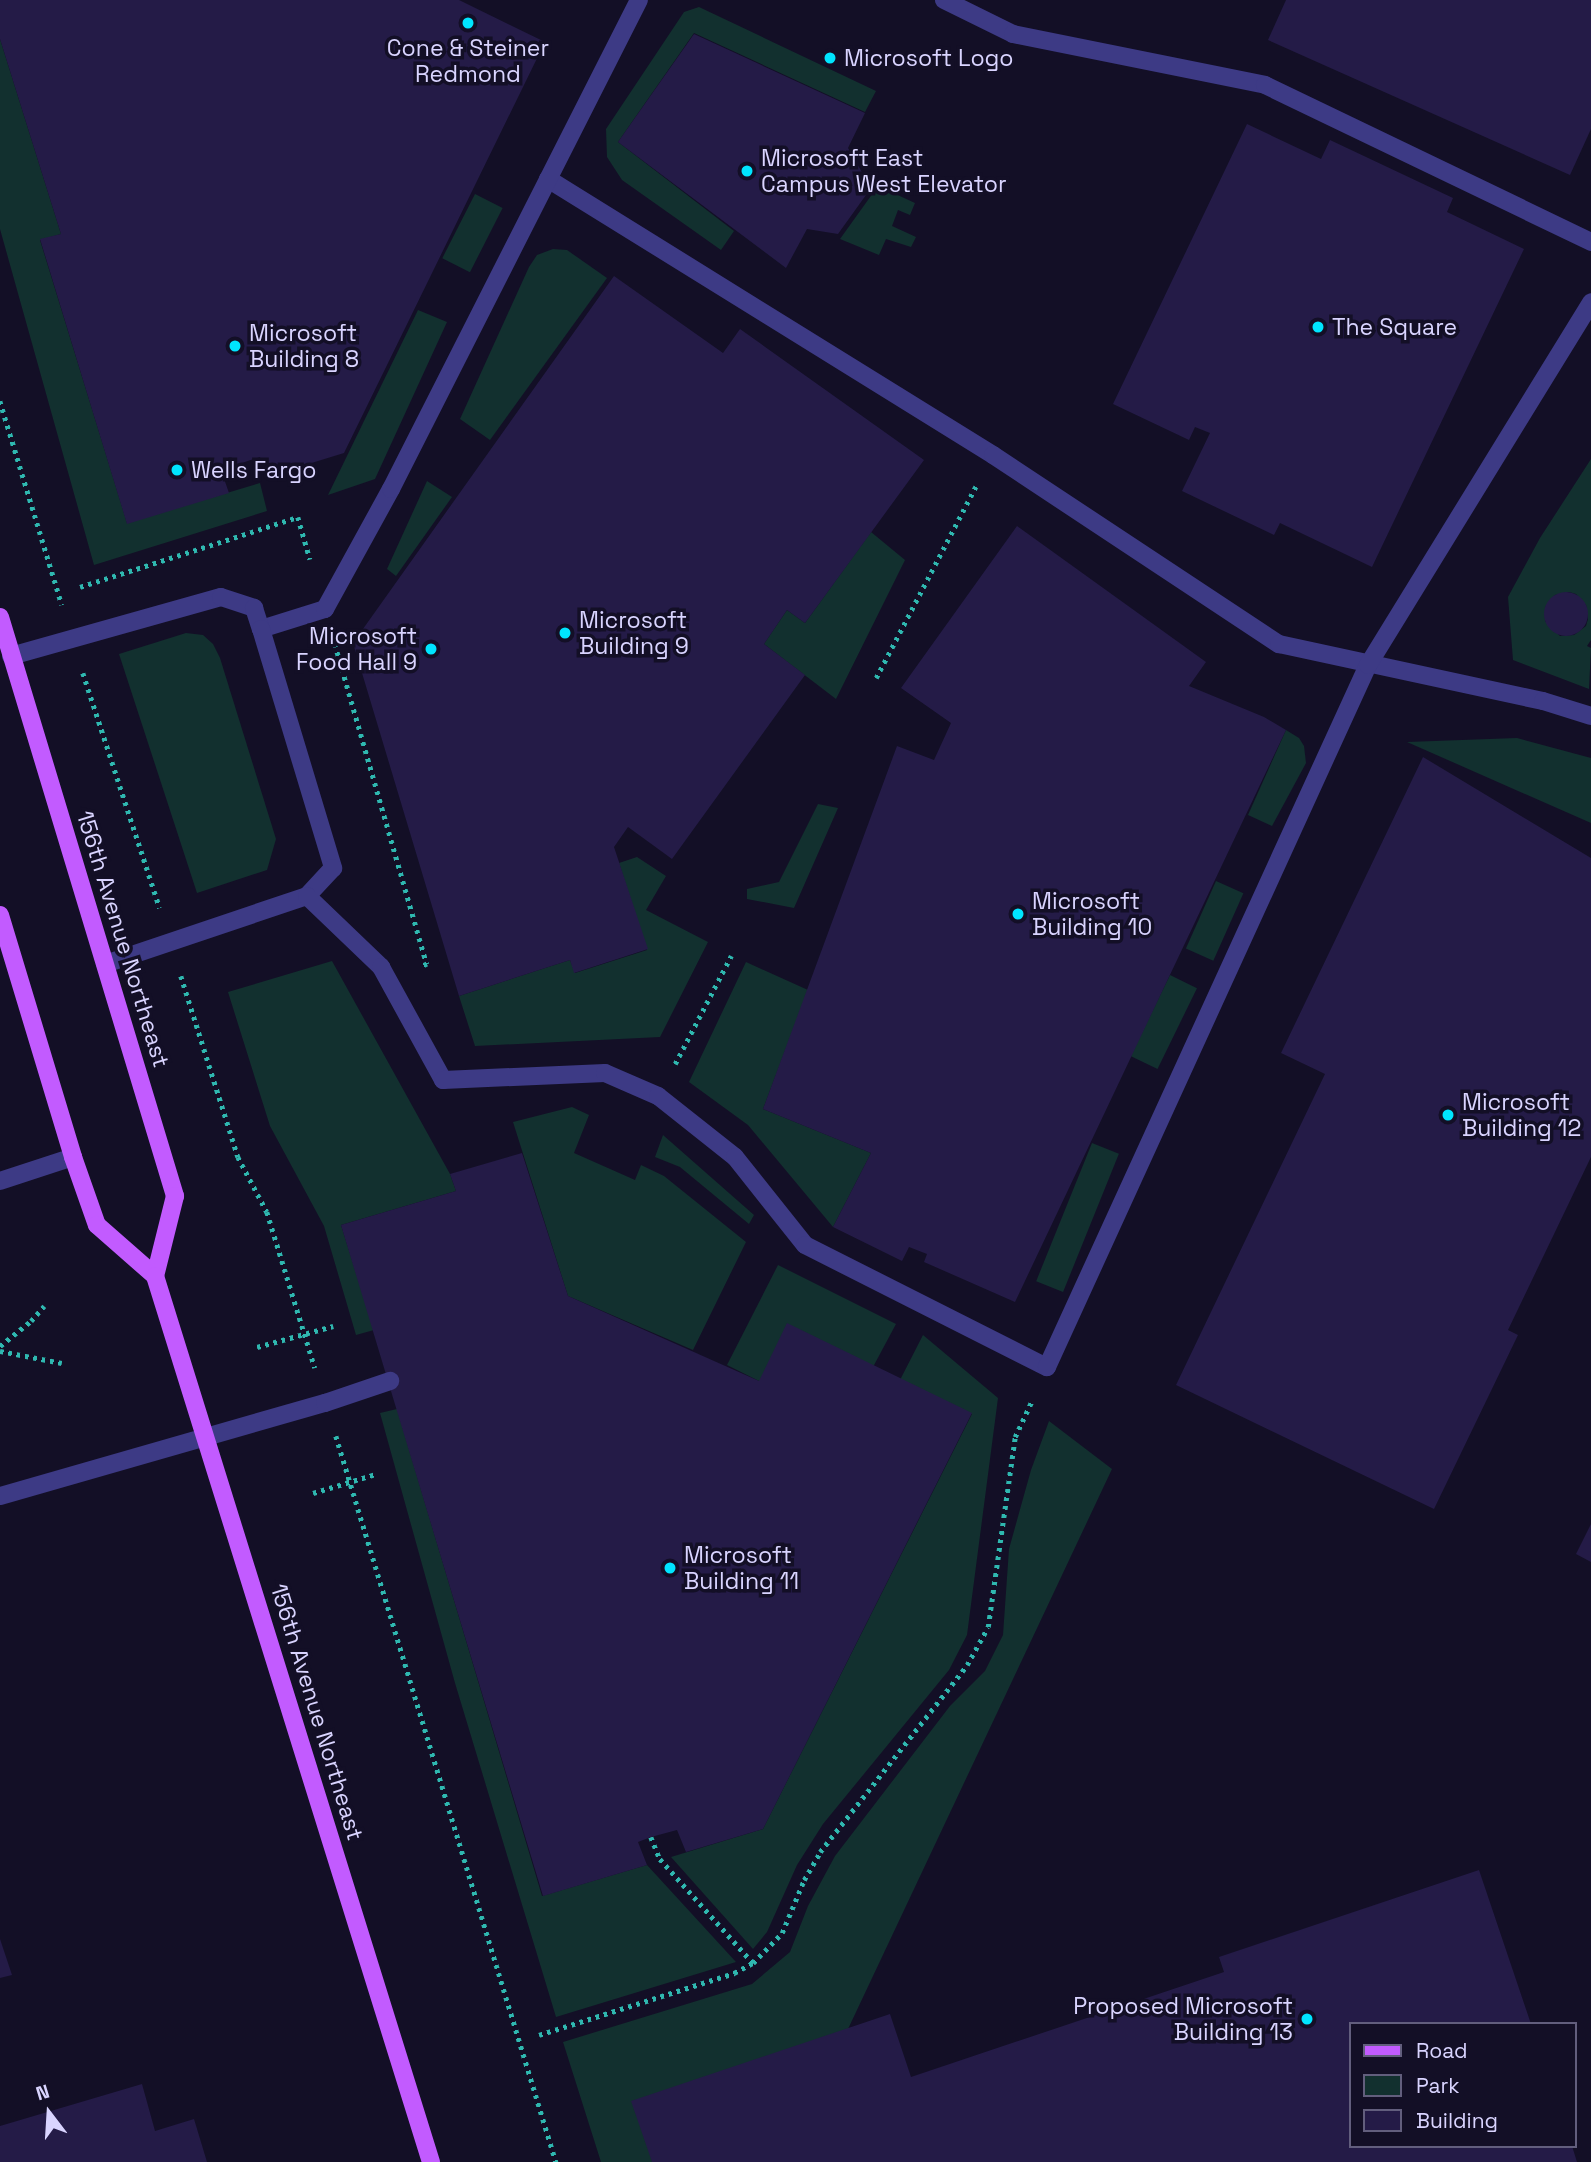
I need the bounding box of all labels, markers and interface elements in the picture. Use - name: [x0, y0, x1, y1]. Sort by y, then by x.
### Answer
- marker: Cone & Steiner Redmond: [460, 15, 476, 31]
- place label: Cone & Steiner Redmond: [387, 34, 549, 88]
- place label: Microsoft Logo: [844, 44, 1014, 72]
- marker: Microsoft Logo: [822, 50, 838, 66]
- place label: Microsoft East Campus West Elevator: [761, 144, 1007, 198]
- marker: Microsoft East Campus West Elevator: [739, 163, 755, 179]
- place label: The Square: [1332, 313, 1457, 341]
- place label: Microsoft Building 8: [249, 319, 359, 373]
- marker: The Square: [1310, 319, 1326, 335]
- marker: Microsoft Building 8: [227, 338, 243, 354]
- place label: Wells Fargo: [191, 456, 316, 484]
- marker: Wells Fargo: [169, 462, 185, 478]
- place label: Microsoft Building 9: [579, 606, 689, 660]
- place label: Microsoft Food Hall 9: [296, 622, 417, 676]
- marker: Microsoft Building 9: [557, 625, 573, 641]
- marker: Microsoft Food Hall 9: [423, 641, 439, 657]
- street label: 156th Avenue Northeast: [71, 807, 175, 1071]
- place label: Microsoft Building 10: [1032, 887, 1152, 941]
- marker: Microsoft Building 10: [1010, 906, 1026, 922]
- place label: Microsoft Building 12: [1462, 1088, 1581, 1142]
- marker: Microsoft Building 12: [1440, 1107, 1456, 1123]
- place label: Microsoft Building 11: [684, 1541, 799, 1595]
- marker: Microsoft Building 11: [662, 1560, 678, 1576]
- street label: 156th Avenue Northeast: [265, 1580, 369, 1844]
- place label: Proposed Microsoft Building 13: [1073, 1992, 1293, 2046]
- marker: Proposed Microsoft Building 13: [1299, 2011, 1315, 2027]
- legend: [1350, 2022, 1577, 2148]
- text: Road: [1416, 2037, 1468, 2064]
- text: Park: [1416, 2072, 1460, 2099]
- north arrow: [14, 2078, 84, 2148]
- text: N: [33, 2079, 52, 2106]
- text: Building: [1416, 2107, 1498, 2134]

